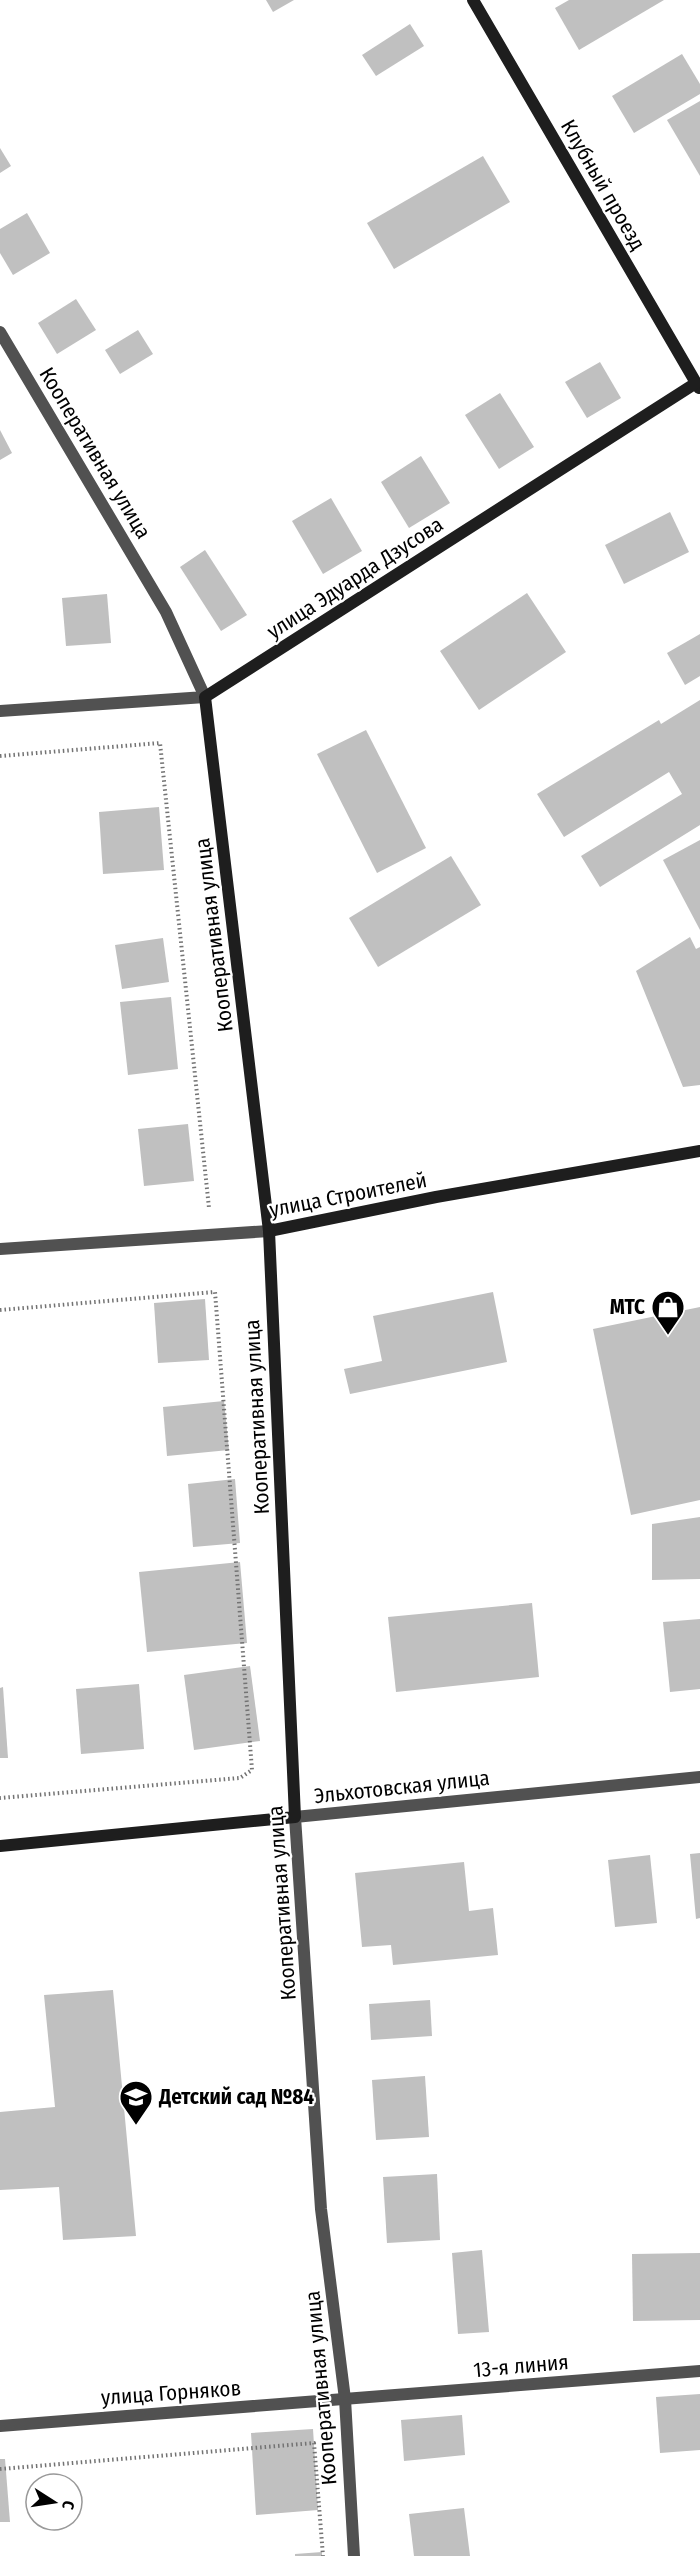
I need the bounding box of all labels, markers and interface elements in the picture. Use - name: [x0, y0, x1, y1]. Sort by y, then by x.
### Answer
- street label: Клубный проезд: [555, 115, 651, 255]
- street label: Кооперативная улица: [34, 363, 156, 543]
- street label: улица Эдуарда Дзусова: [262, 511, 448, 645]
- street label: Кооперативная улица: [189, 837, 239, 1033]
- street label: улица Строителей: [267, 1167, 429, 1223]
- shop icon: МТС: [650, 1289, 686, 1336]
- place label: МТС: [610, 1294, 645, 1320]
- street label: Кооперативная улица: [239, 1319, 275, 1515]
- street label: Эльхотовская улица: [313, 1765, 491, 1809]
- street label: Кооперативная улица: [262, 1805, 302, 2001]
- school or university icon: Детский сад №84: [118, 2079, 154, 2126]
- place label: Детский сад №84: [158, 2084, 314, 2110]
- street label: Кооперативная улица: [300, 2290, 342, 2486]
- street label: 13-я линия: [472, 2349, 570, 2383]
- street label: улица Горняков: [100, 2375, 242, 2411]
- north arrow: [24, 2472, 84, 2532]
- text: С: [58, 2499, 78, 2512]

